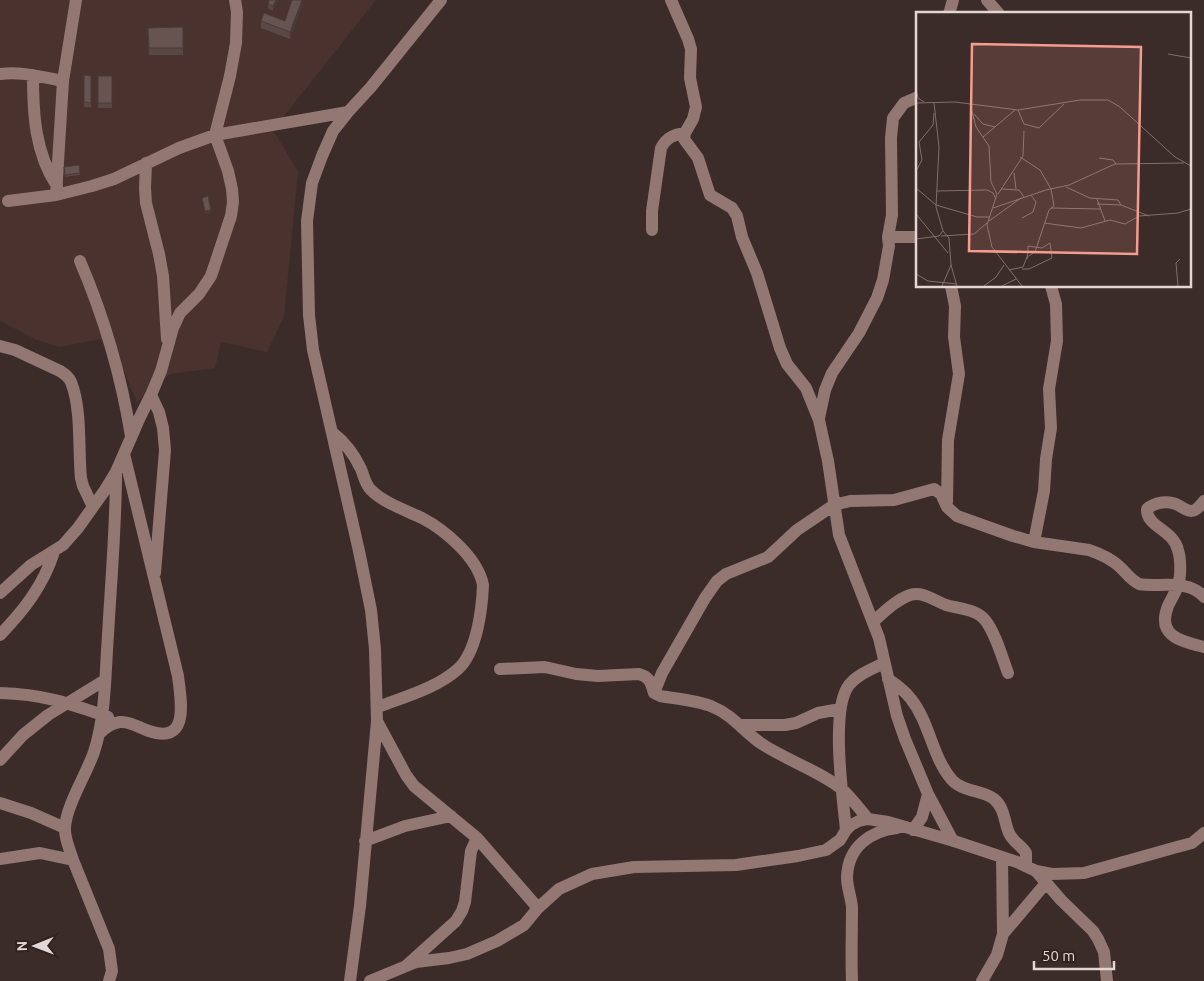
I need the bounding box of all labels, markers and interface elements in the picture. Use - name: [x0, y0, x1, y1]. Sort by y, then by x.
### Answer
- inset map: [916, 12, 1192, 288]
- north arrow: [10, 921, 60, 971]
- scale bar: [1034, 938, 1114, 970]
- text: N: [14, 941, 30, 952]
- text: 50 m: [1042, 947, 1075, 964]

